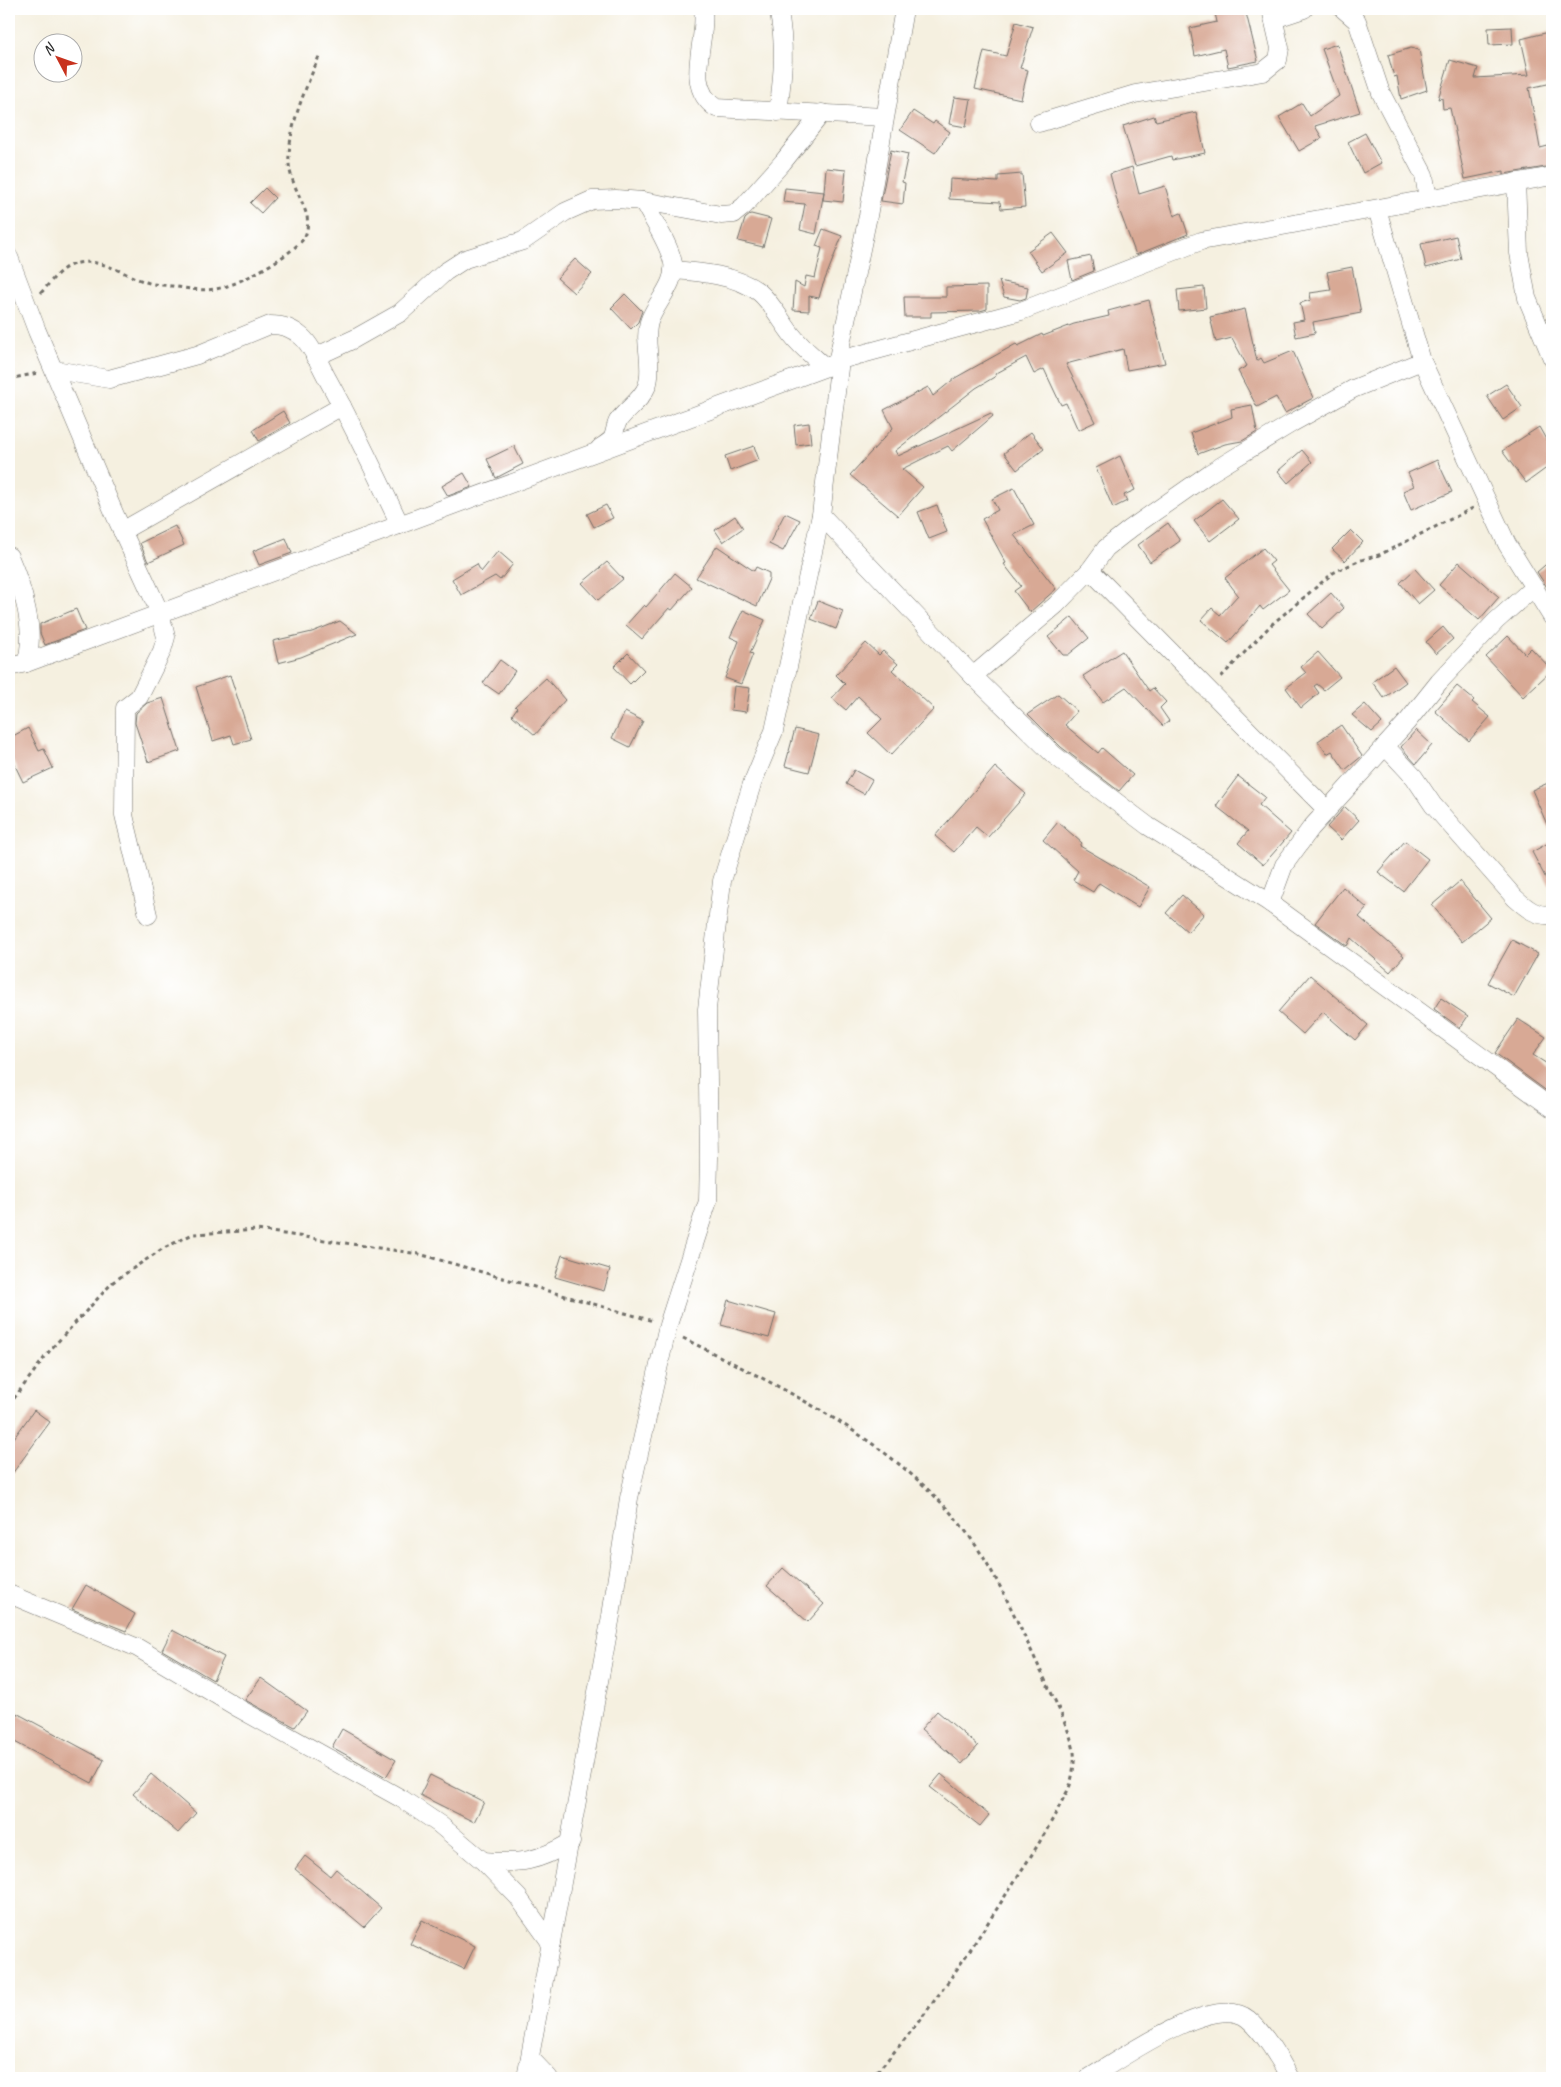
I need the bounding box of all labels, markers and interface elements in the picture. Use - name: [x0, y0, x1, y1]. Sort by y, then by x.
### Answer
- north arrow: [32, 32, 82, 82]
- text: N: [39, 39, 59, 59]

